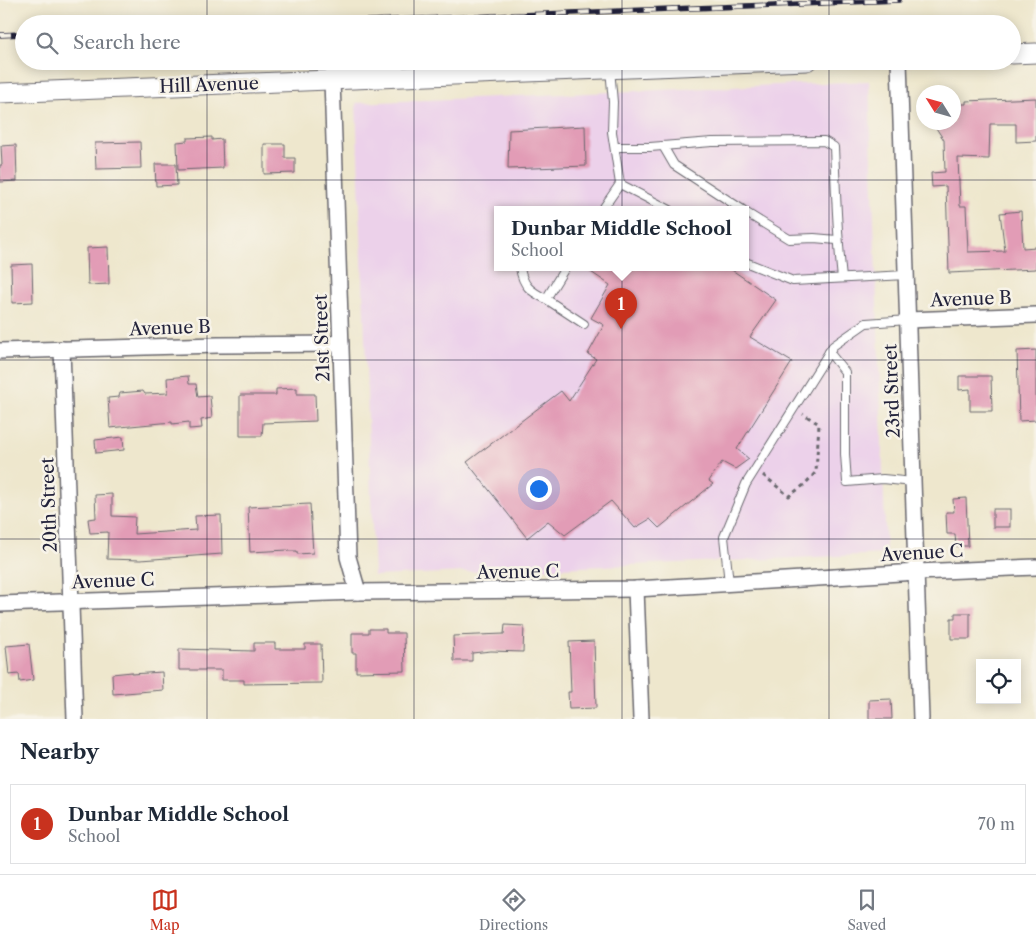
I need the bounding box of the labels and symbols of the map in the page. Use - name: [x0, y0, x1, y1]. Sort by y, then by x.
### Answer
- street label: Hill Avenue: [159, 72, 259, 98]
- north arrow: [916, 85, 961, 130]
- street label: Avenue B: [929, 287, 1012, 311]
- pin: 1: [605, 288, 637, 329]
- street label: 21st Street: [309, 293, 335, 382]
- street label: Avenue B: [128, 316, 211, 340]
- street label: 23rd Street: [879, 343, 905, 439]
- street label: 20th Street: [36, 456, 62, 553]
- your location: [526, 476, 552, 502]
- street label: Avenue C: [879, 540, 964, 566]
- street label: Avenue C: [475, 560, 560, 584]
- street label: Avenue C: [70, 569, 155, 593]

